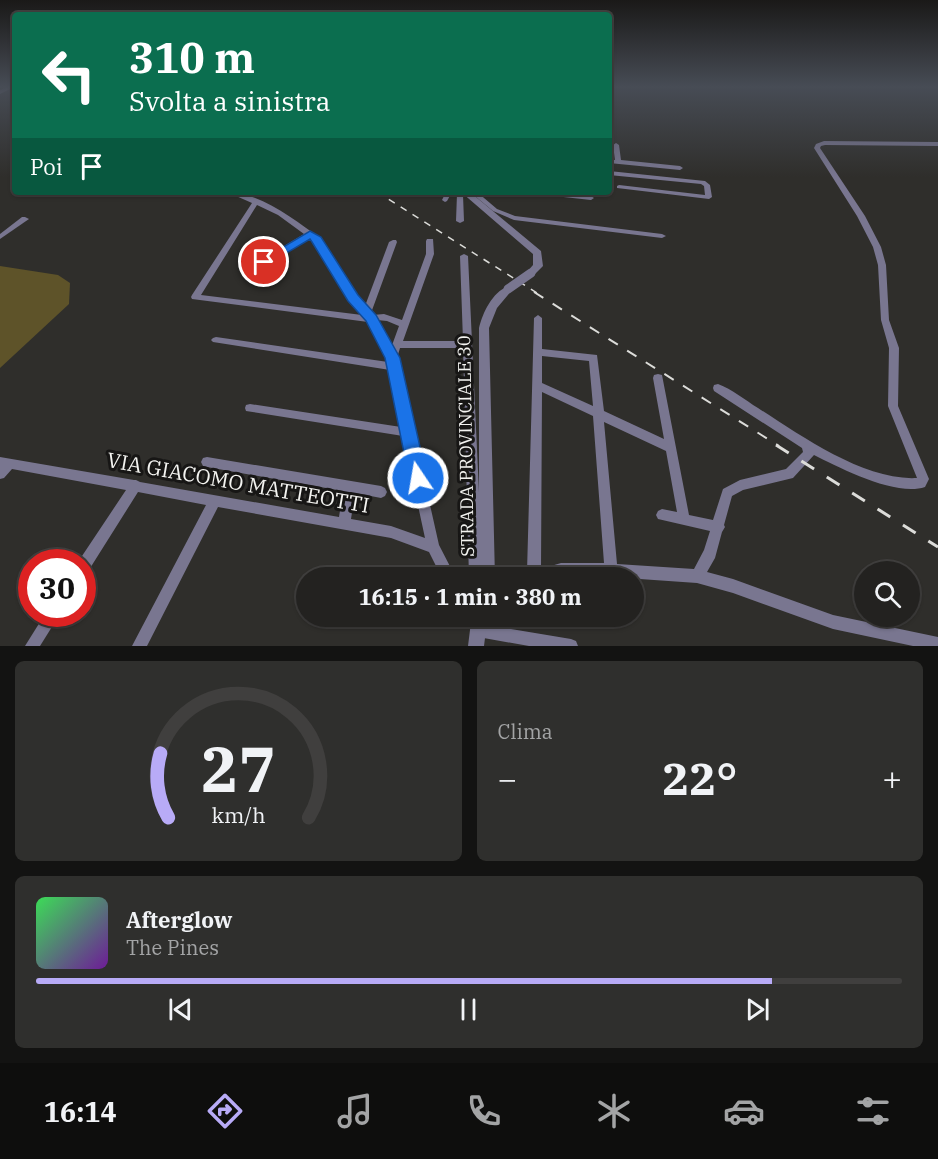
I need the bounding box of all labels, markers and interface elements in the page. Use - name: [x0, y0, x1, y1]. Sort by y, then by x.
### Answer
- text: 310 m: [129, 30, 255, 85]
- icon: left: [30, 36, 108, 114]
- text: Svolta a sinistra: [129, 83, 331, 118]
- icon: arrive: [75, 150, 108, 183]
- text: Poi: [30, 152, 63, 181]
- pin: [238, 236, 289, 287]
- icon: arrive: [247, 245, 280, 278]
- street label: STRADA PROVINCIALE 30: [452, 335, 479, 557]
- street label: VIA GIACOMO MATTEOTTI: [105, 445, 372, 519]
- position arrow: [386, 446, 450, 510]
- speed limit sign: 30: [18, 549, 96, 627]
- map controls: [854, 561, 920, 627]
- button: search: [854, 561, 920, 627]
- text: 16:15 · 1 min · 380 m: [358, 582, 582, 611]
- text: Clima: [498, 718, 553, 745]
- text: 27: [201, 728, 276, 809]
- text: 22°: [662, 749, 737, 807]
- text: −: [498, 757, 517, 800]
- text: +: [882, 757, 902, 800]
- text: km/h: [211, 801, 265, 829]
- text: Afterglow: [126, 905, 233, 934]
- text: The Pines: [126, 934, 219, 961]
- icon: previous: [164, 993, 197, 1026]
- icon: pause: [452, 993, 485, 1026]
- icon: next: [741, 993, 774, 1026]
- icon: directions: [204, 1090, 246, 1132]
- icon: music: [334, 1090, 376, 1132]
- icon: phone: [463, 1090, 505, 1132]
- icon: climate: [593, 1090, 635, 1132]
- icon: car: [723, 1090, 765, 1132]
- icon: filters: [852, 1090, 894, 1132]
- text: 16:14: [44, 1094, 117, 1129]

